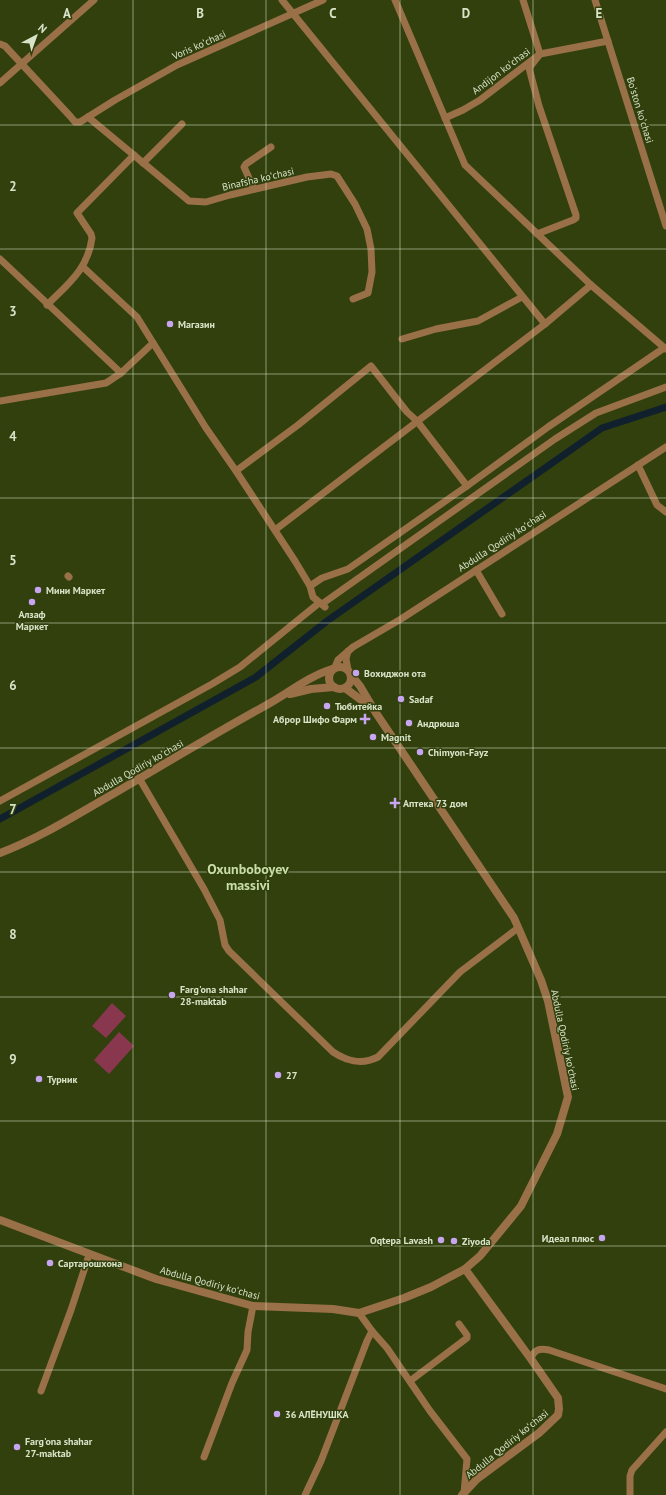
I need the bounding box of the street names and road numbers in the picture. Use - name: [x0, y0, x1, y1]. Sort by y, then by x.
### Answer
- street label: Voris koʻchasi: [169, 27, 228, 63]
- street label: Andijon koʻchasi: [469, 45, 533, 97]
- street label: Boʻston koʻchasi: [624, 75, 656, 145]
- street label: Binafsha koʻchasi: [221, 164, 295, 194]
- street label: Abdulla Qodiriy koʻchasi: [455, 508, 549, 574]
- street label: Abdulla Qodiriy koʻchasi: [90, 737, 186, 799]
- street label: Abdulla Qodiriy koʻchasi: [548, 988, 582, 1092]
- street label: Abdulla Qodiriy koʻchasi: [159, 1263, 261, 1303]
- street label: Abdulla Qodiriy koʻchasi: [463, 1407, 551, 1481]

